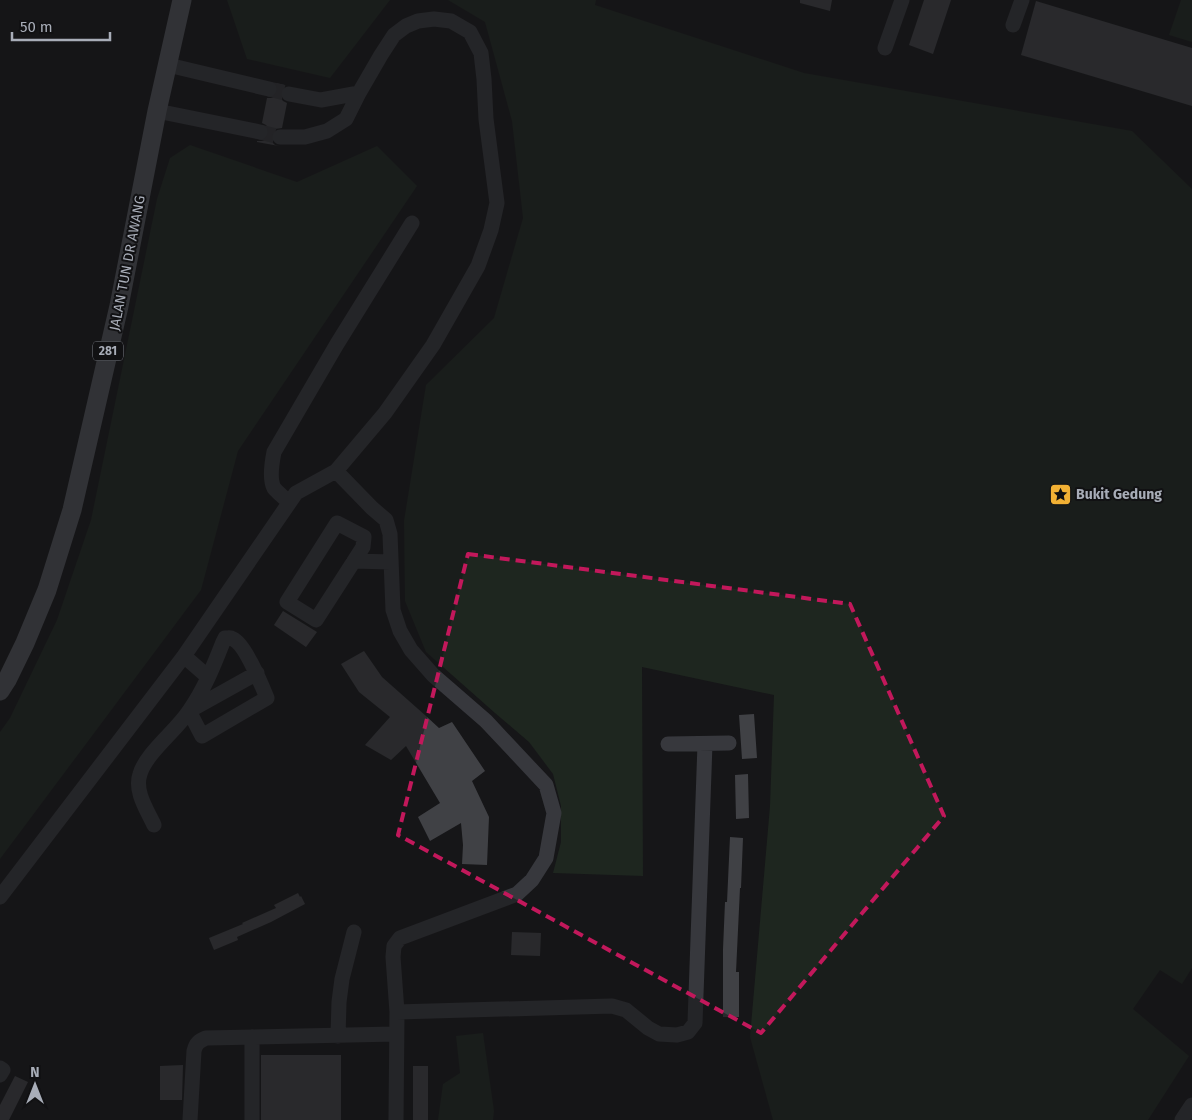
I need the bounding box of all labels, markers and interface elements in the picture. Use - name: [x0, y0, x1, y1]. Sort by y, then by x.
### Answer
- scale bar: [12, 10, 110, 42]
- text: 50 m: [20, 18, 53, 36]
- street label: JALAN TUN DR AWANG: [106, 194, 149, 332]
- road number: 281: [93, 342, 123, 361]
- place icon: Bukit Gedung: [1048, 482, 1072, 506]
- place label: Bukit Gedung: [1076, 486, 1162, 503]
- north arrow: [10, 1060, 60, 1110]
- text: N: [30, 1064, 40, 1081]

